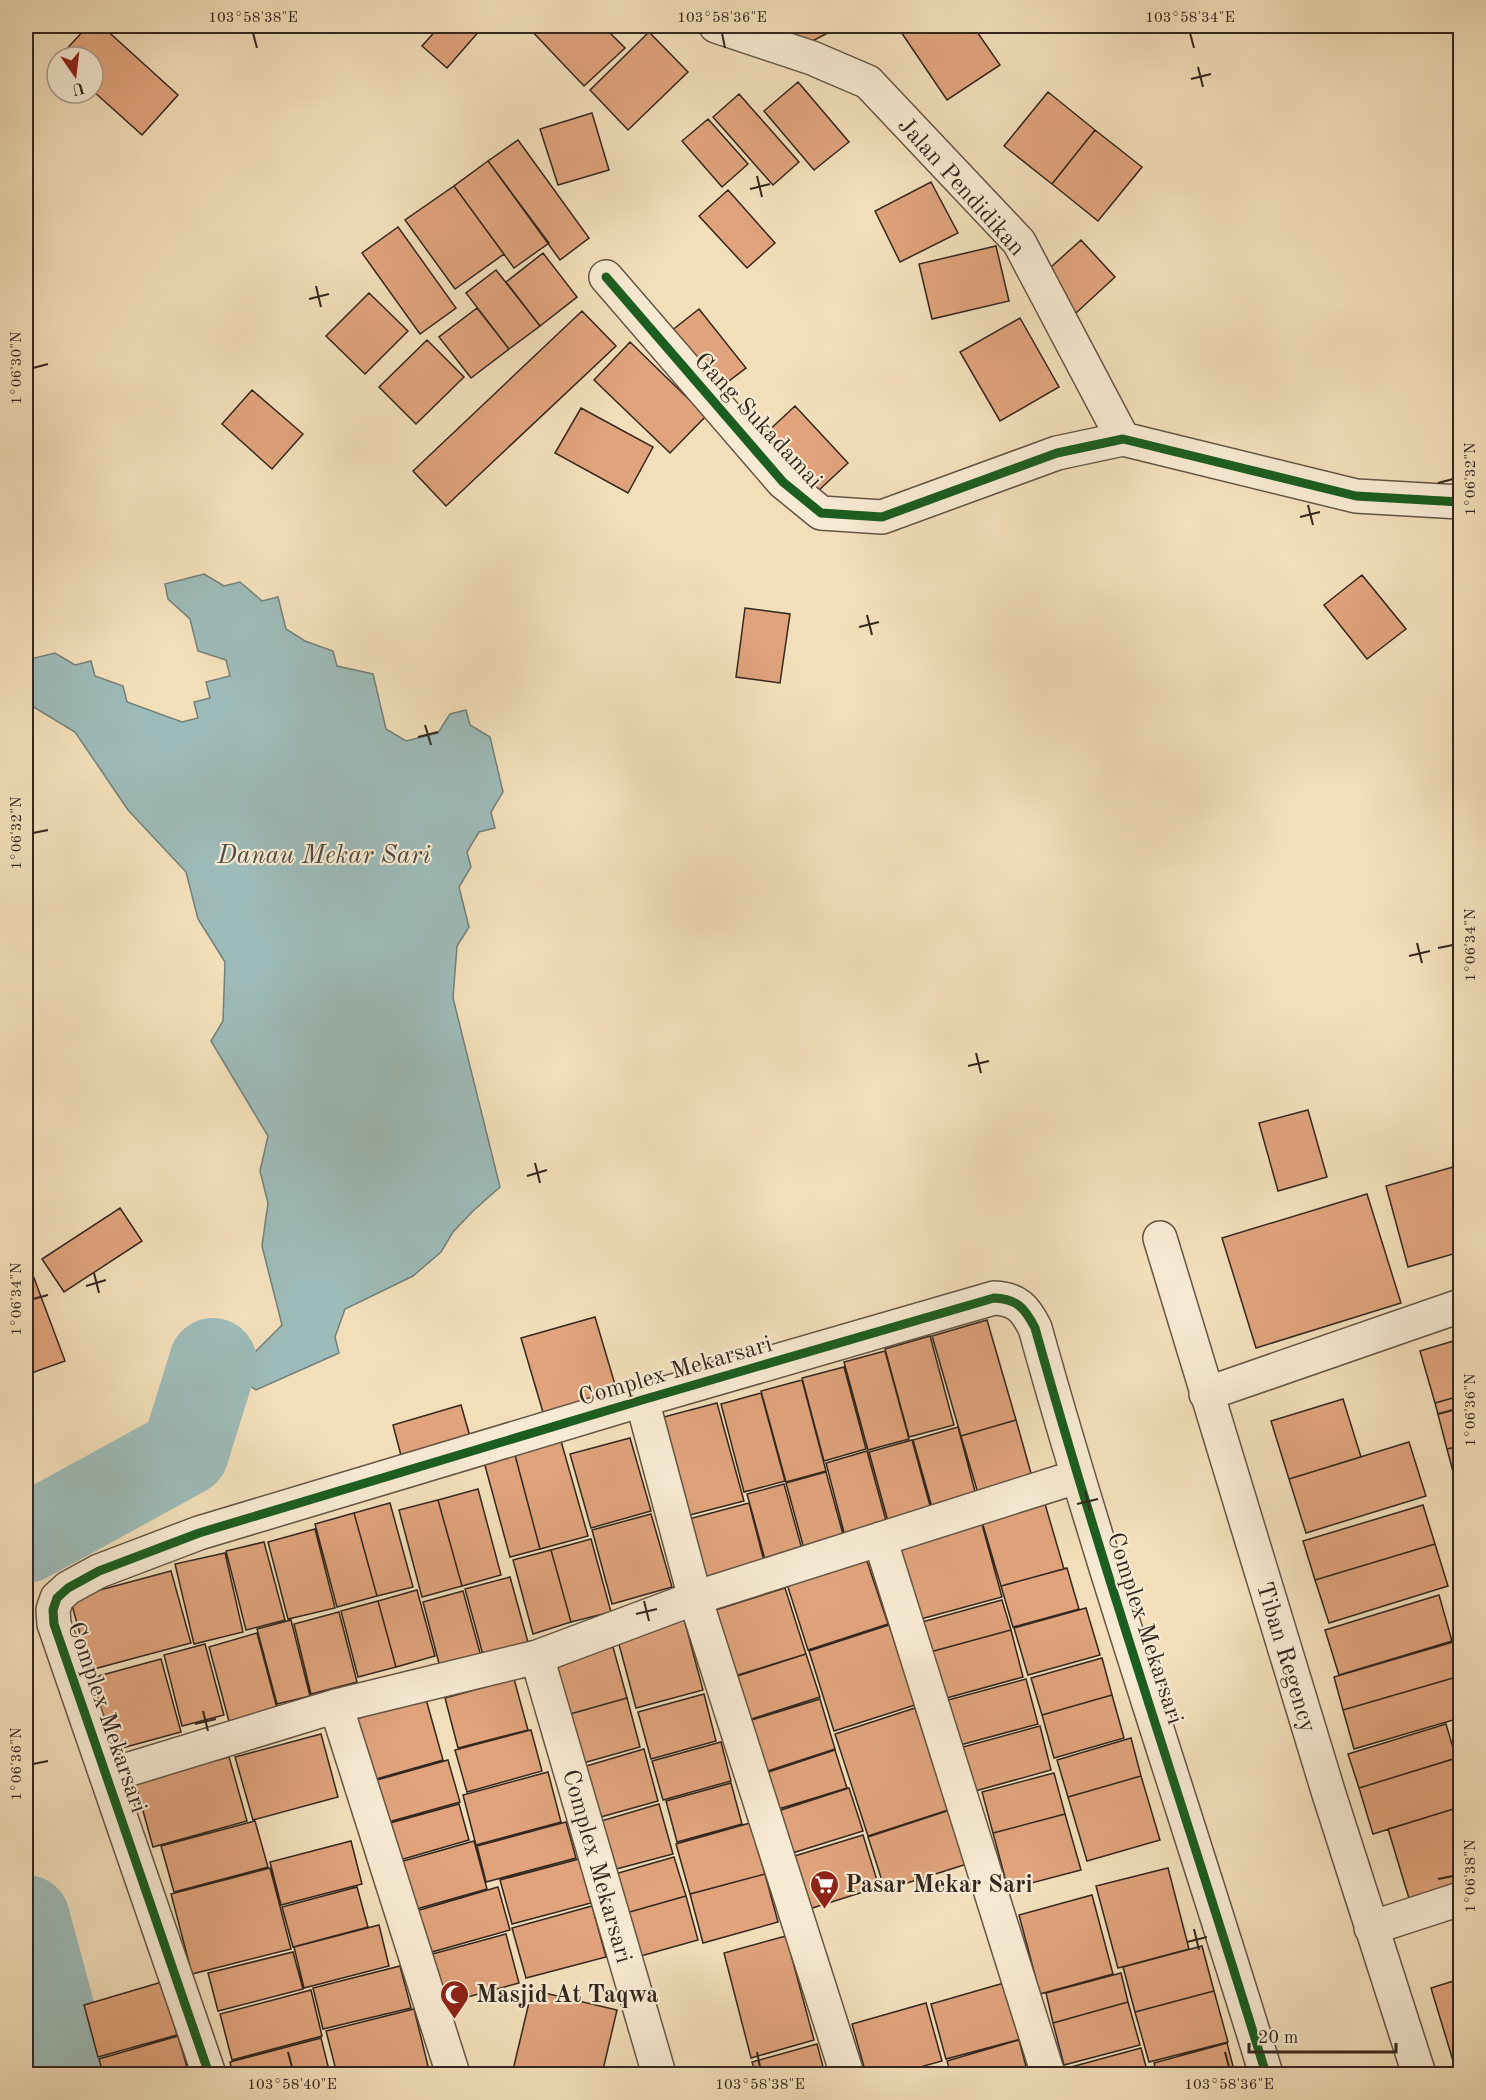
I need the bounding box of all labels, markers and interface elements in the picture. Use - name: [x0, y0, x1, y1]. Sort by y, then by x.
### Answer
- text: 103°58'38"E: [208, 11, 298, 26]
- text: 103°58'36"E: [677, 11, 767, 26]
- text: 103°58'34"E: [1145, 11, 1235, 26]
- north arrow: [45, 45, 105, 105]
- text: U: [70, 78, 86, 97]
- street label: Jalan Pendidikan: [892, 113, 1029, 261]
- text: 1°06'30"N: [10, 331, 25, 405]
- street label: Gang Sukadamai: [689, 349, 826, 494]
- text: 1°06'32"N: [1464, 442, 1479, 516]
- text: 1°06'32"N: [10, 796, 25, 870]
- water label: Danau Mekar Sari: [216, 843, 431, 869]
- text: 1°06'34"N: [1464, 908, 1479, 982]
- text: 1°06'34"N: [10, 1262, 25, 1336]
- street label: Complex Mekarsari: [576, 1333, 775, 1411]
- text: 1°06'36"N: [1464, 1373, 1479, 1447]
- street label: Complex Mekarsari: [1102, 1530, 1186, 1727]
- street label: Tiban Regency: [1251, 1580, 1319, 1736]
- street label: Complex Mekarsari: [62, 1619, 150, 1816]
- text: 1°06'36"N: [10, 1727, 25, 1801]
- street label: Complex Mekarsari: [557, 1767, 635, 1966]
- text: 1°06'38"N: [1464, 1839, 1479, 1913]
- supermarket icon: Pasar Mekar Sari: [808, 1868, 840, 1910]
- place label: Pasar Mekar Sari: [845, 1874, 1033, 1898]
- mosque icon: Masjid At Taqwa: [439, 1978, 471, 2020]
- place label: Masjid At Taqwa: [476, 1984, 658, 2008]
- scale bar: [1249, 2016, 1396, 2054]
- text: 20 m: [1258, 2029, 1298, 2047]
- text: 103°58'40"E: [247, 2078, 337, 2093]
- text: 103°58'38"E: [715, 2078, 805, 2093]
- text: 103°58'36"E: [1184, 2078, 1274, 2093]

